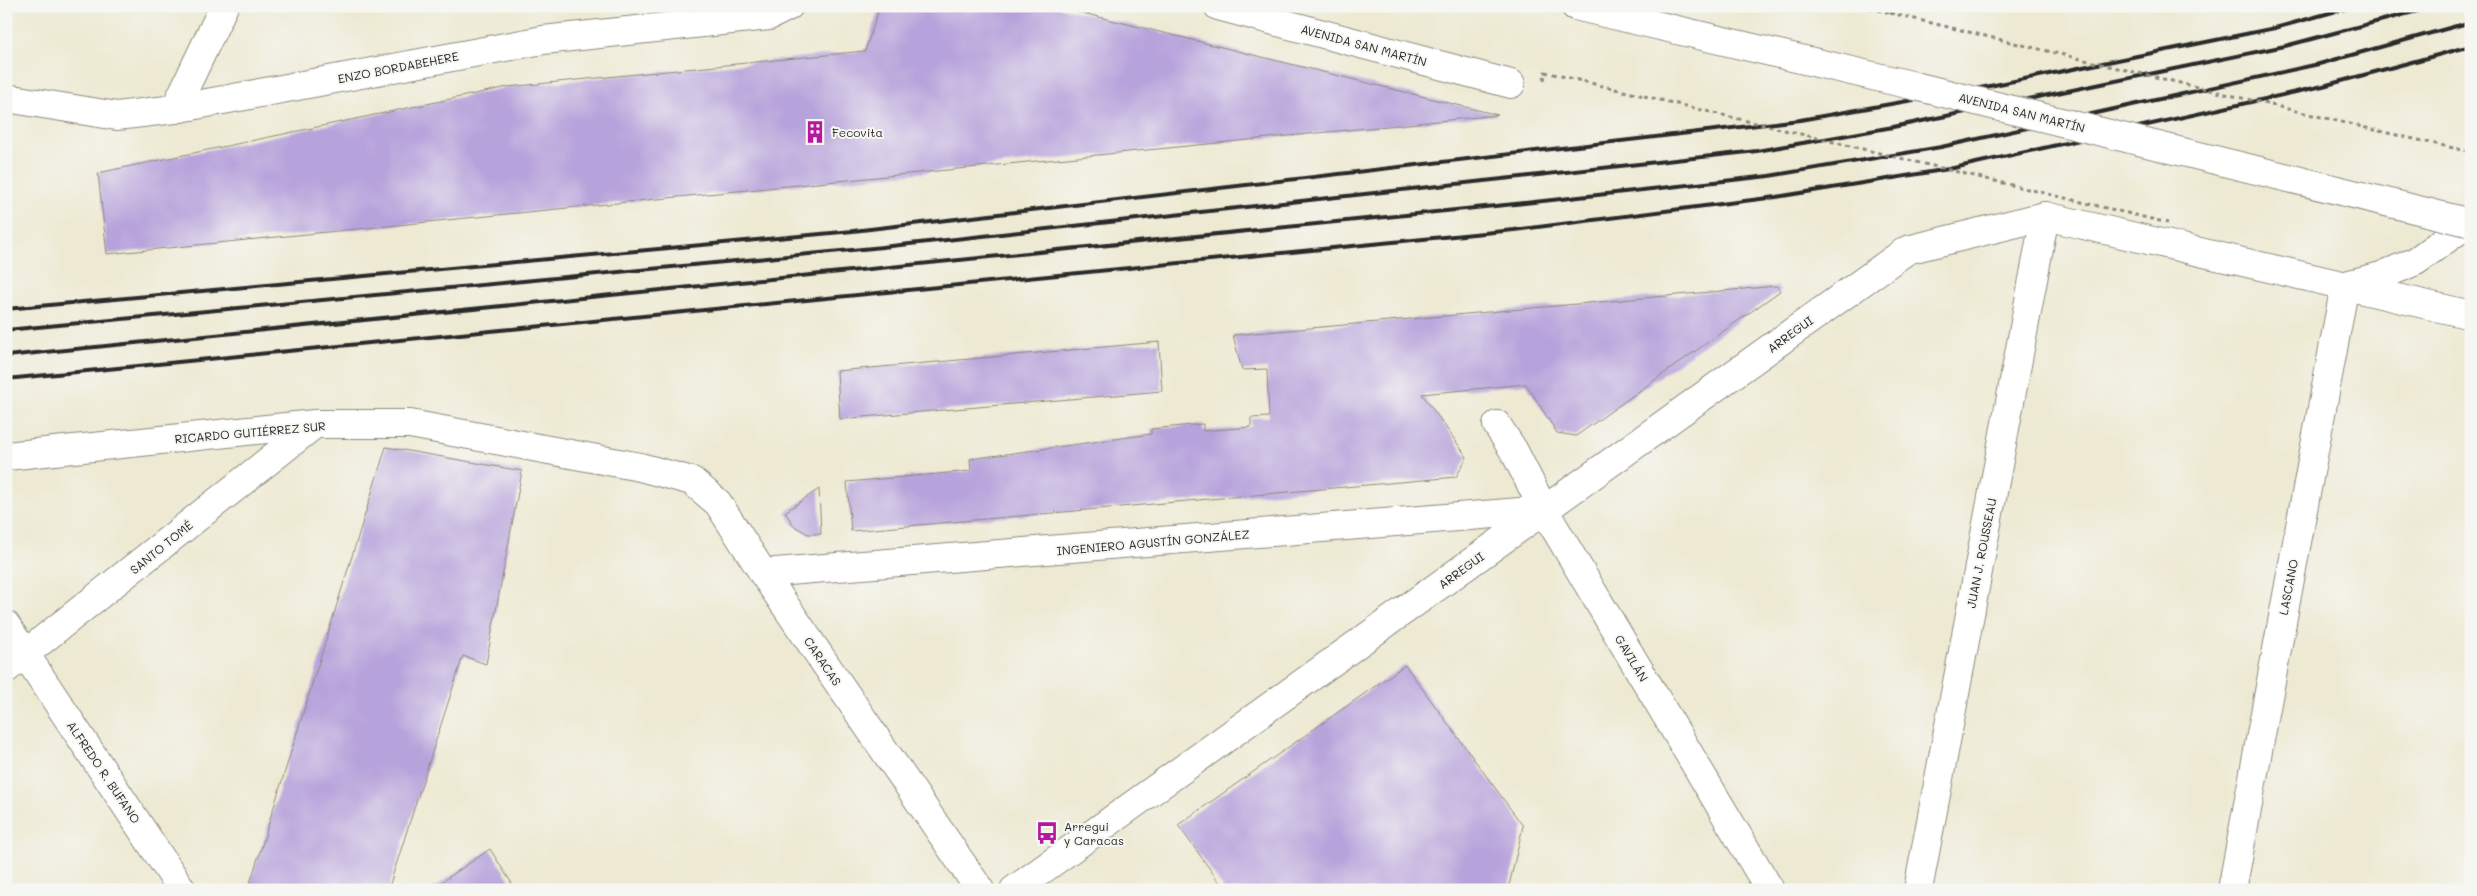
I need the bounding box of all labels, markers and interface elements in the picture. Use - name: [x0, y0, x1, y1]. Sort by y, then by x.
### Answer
- street label: AVENIDA SAN MARTÍN: [1299, 20, 1429, 70]
- street label: ENZO BORDABEHERE: [336, 47, 460, 87]
- street label: AVENIDA SAN MARTÍN: [1957, 89, 2087, 135]
- building icon: Fecovita: [802, 119, 828, 145]
- place label: Fecovita: [832, 124, 883, 140]
- street label: ARREGUI: [1764, 312, 1816, 356]
- street label: RICARDO GUTIÉRREZ SUR: [174, 417, 326, 447]
- street label: JUAN J. ROUSSEAU: [1963, 497, 1999, 609]
- street label: SANTO TOMÉ: [126, 517, 196, 577]
- street label: INGENIERO AGUSTÍN GONZÁLEZ: [1056, 526, 1250, 558]
- street label: ARREGUI: [1435, 548, 1487, 592]
- street label: LASCANO: [2275, 558, 2301, 616]
- street label: GAVILÁN: [1612, 632, 1652, 684]
- street label: CARACAS: [801, 633, 845, 689]
- street label: ALFREDO R. BUFANO: [64, 718, 144, 826]
- place label: Arregui y Caracas: [1064, 818, 1124, 848]
- bus stop icon: Arregui y Caracas: [1034, 820, 1060, 846]

